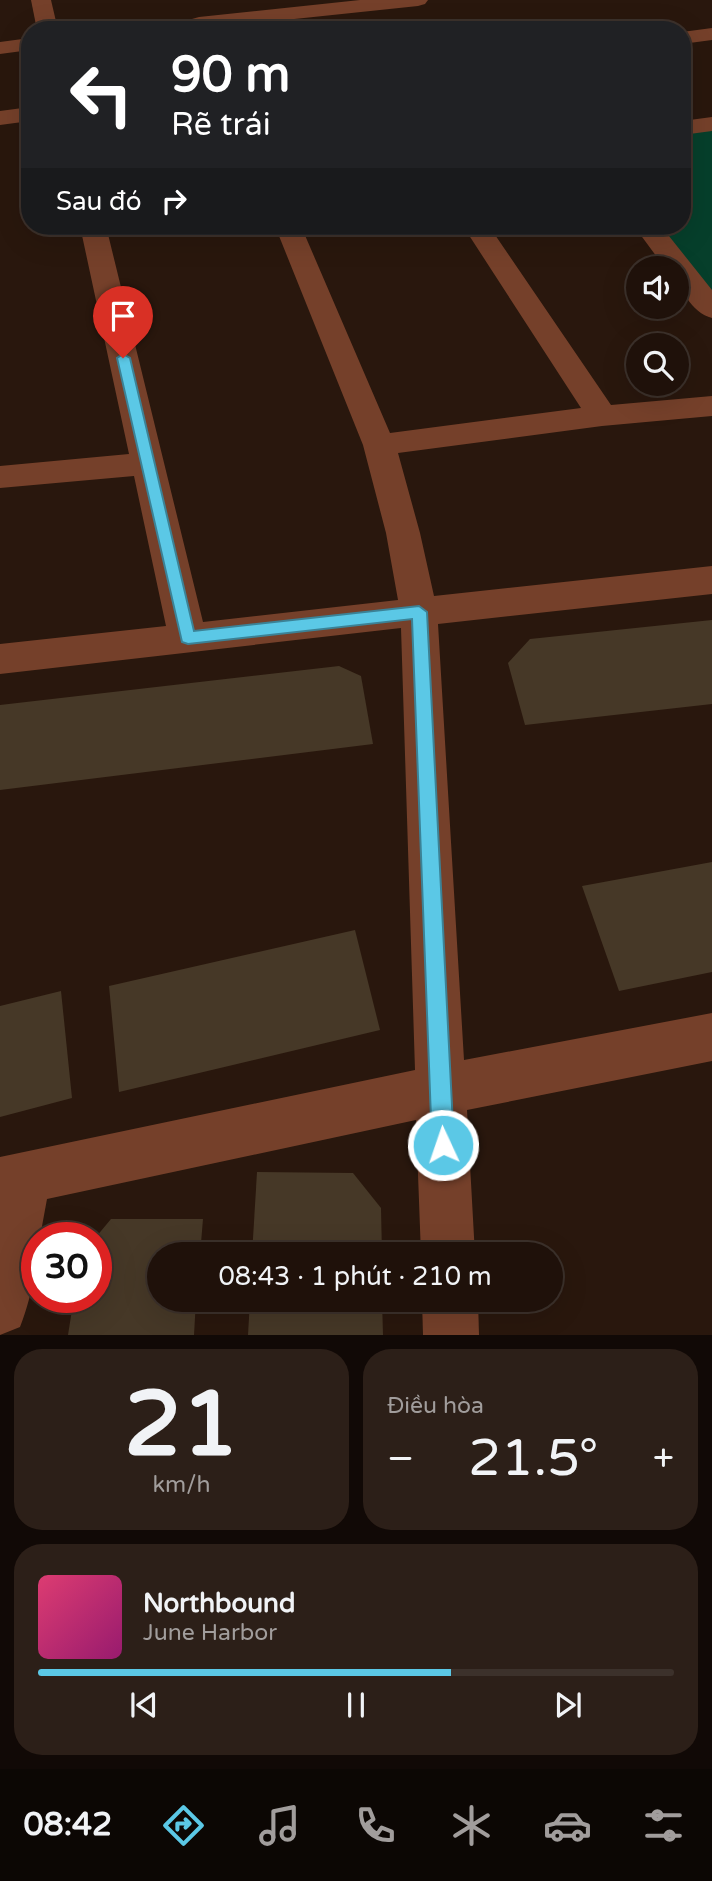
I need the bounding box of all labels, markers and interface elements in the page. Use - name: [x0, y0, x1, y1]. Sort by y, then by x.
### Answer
- text: 90 m: [171, 46, 290, 105]
- icon: left: [56, 49, 147, 140]
- text: Rẽ trái: [171, 106, 271, 144]
- icon: right: [155, 182, 193, 220]
- text: Sau đó: [56, 186, 141, 217]
- map controls: [626, 256, 689, 396]
- button: sound: [626, 256, 689, 319]
- pin: [93, 286, 153, 358]
- icon: arrive: [104, 297, 142, 335]
- button: search: [626, 333, 689, 396]
- position arrow: [406, 1108, 480, 1182]
- speed limit sign: 30: [21, 1222, 112, 1313]
- text: 08:43 · 1 phút · 210 m: [218, 1261, 492, 1292]
- text: 21: [124, 1370, 239, 1480]
- text: Điều hòa: [387, 1392, 484, 1420]
- text: 21.5°: [468, 1427, 598, 1490]
- text: −: [387, 1436, 414, 1482]
- text: +: [653, 1436, 674, 1482]
- text: km/h: [153, 1471, 210, 1499]
- text: Northbound: [143, 1588, 295, 1619]
- text: June Harbor: [143, 1619, 277, 1647]
- icon: previous: [125, 1686, 163, 1724]
- icon: pause: [337, 1686, 375, 1724]
- icon: next: [549, 1686, 587, 1724]
- icon: directions: [159, 1801, 208, 1850]
- icon: music: [255, 1801, 304, 1850]
- icon: phone: [351, 1801, 400, 1850]
- icon: climate: [447, 1801, 496, 1850]
- icon: car: [543, 1801, 592, 1850]
- icon: filters: [639, 1801, 688, 1850]
- text: 08:42: [24, 1806, 112, 1844]

